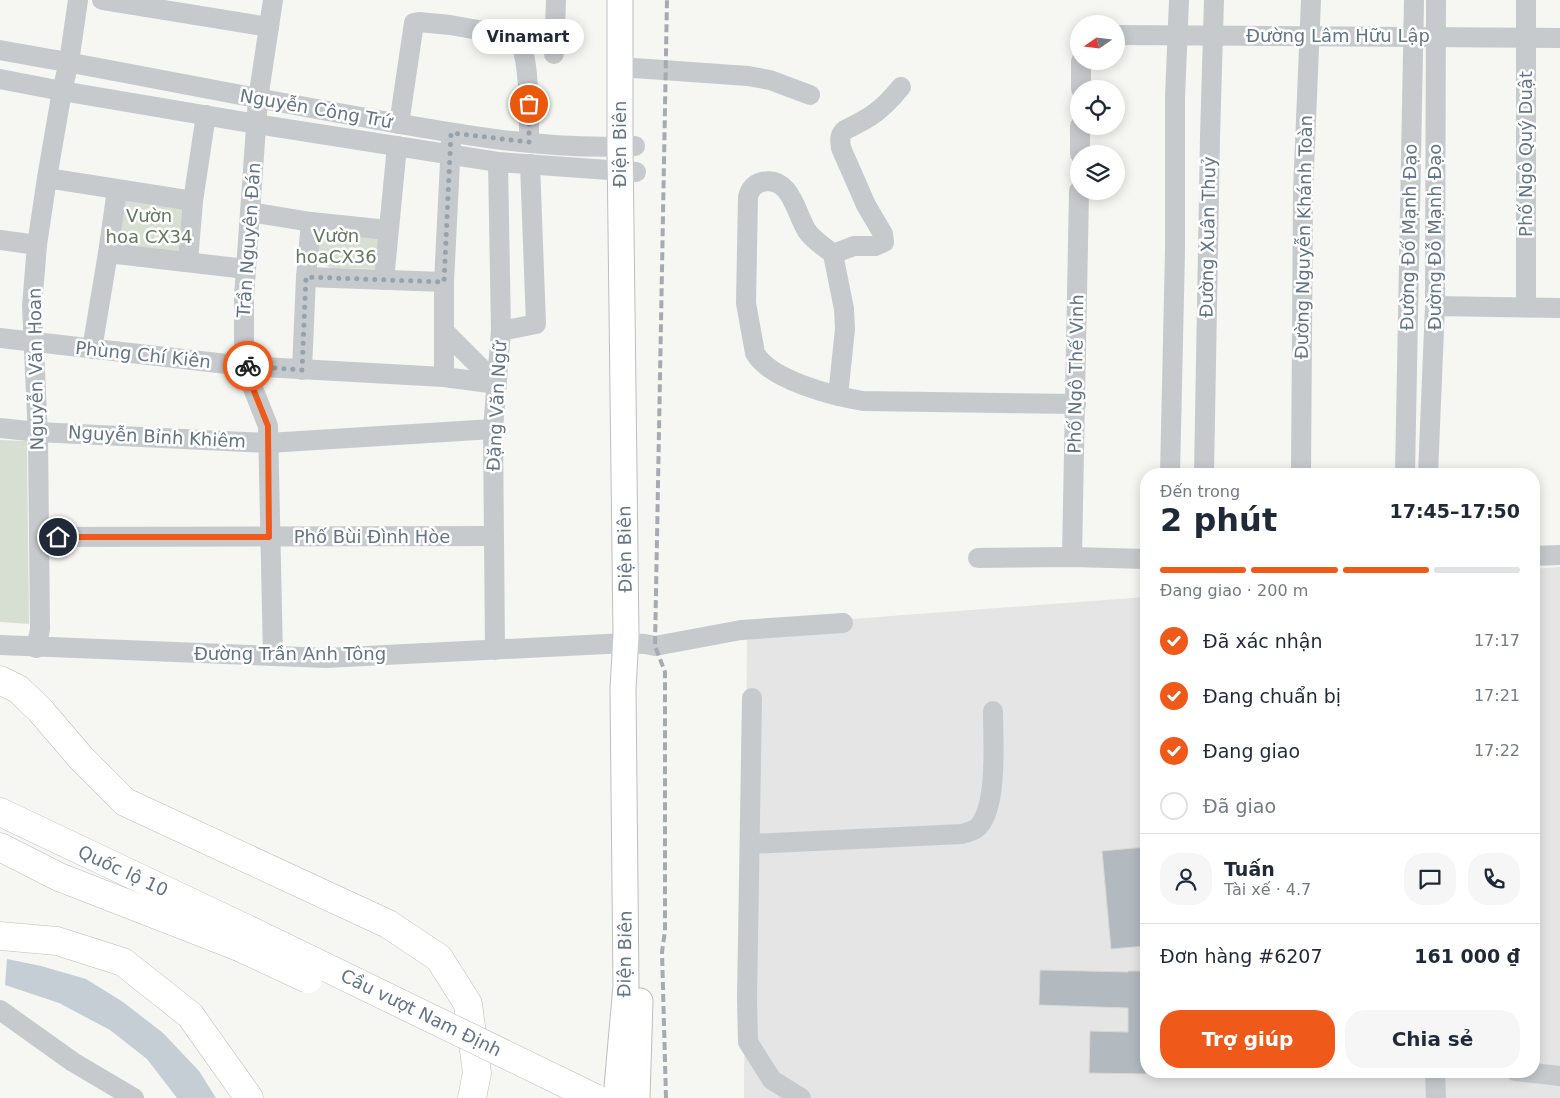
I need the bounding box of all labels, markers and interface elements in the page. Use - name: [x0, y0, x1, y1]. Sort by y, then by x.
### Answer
- north arrow: [1070, 15, 1125, 70]
- map controls: [1070, 15, 1125, 200]
- callout: Vinamart: [473, 19, 585, 54]
- street label: Đường Lâm Hữu Lập: [1246, 25, 1430, 46]
- text: Vinamart: [487, 27, 569, 46]
- street label: Phố Ngô Quý Duật: [1515, 71, 1536, 237]
- button: locate: [1070, 80, 1125, 135]
- pin: [508, 83, 550, 125]
- street label: Nguyễn Công Trứ: [238, 85, 396, 133]
- icon: bag: [515, 90, 543, 118]
- street label: Điện Biên: [609, 101, 630, 188]
- street label: Đường Nguyễn Khánh Toàn: [1291, 115, 1316, 359]
- street label: Đường Đố Mạnh Đạo: [1396, 143, 1421, 331]
- street label: Đường Đỗ Mạnh Đạo: [1424, 144, 1445, 330]
- button: layers: [1070, 145, 1125, 200]
- street label: Đường Xuân Thuỷ: [1196, 156, 1219, 318]
- street label: Trần Nguyên Đán: [233, 162, 264, 319]
- park label: Vườn hoa CX34: [106, 205, 192, 247]
- park label: Vườn hoaCX36: [295, 225, 377, 267]
- street label: Nguyễn Văn Hoan: [24, 288, 47, 450]
- street label: Phố Ngô Thế Vinh: [1064, 294, 1087, 454]
- street label: Phùng Chí Kiên: [74, 337, 212, 372]
- street label: Đặng Văn Ngữ: [483, 339, 510, 472]
- courier: [223, 341, 273, 391]
- icon: bike: [234, 352, 262, 380]
- street label: Nguyễn Bỉnh Khiêm: [68, 421, 246, 452]
- text: Đến trong: [1160, 482, 1240, 501]
- text: 17:45–17:50: [1390, 500, 1520, 522]
- text: 2 phút: [1160, 501, 1277, 539]
- street label: Điện Biên: [613, 505, 636, 593]
- pin: [37, 516, 79, 558]
- icon: home: [44, 523, 72, 551]
- street label: Phố Bùi Đình Hòe: [294, 526, 450, 547]
- text: Đang giao · 200 m: [1160, 581, 1308, 600]
- icon: check: [1160, 627, 1188, 655]
- text: Đã xác nhận: [1203, 630, 1323, 652]
- text: 17:17: [1474, 631, 1520, 650]
- street label: Đường Trần Anh Tông: [194, 643, 386, 664]
- icon: check: [1160, 682, 1188, 710]
- text: Đang chuẩn bị: [1203, 685, 1341, 707]
- text: 17:21: [1474, 686, 1520, 705]
- icon: check: [1160, 737, 1188, 765]
- text: Đang giao: [1203, 740, 1300, 762]
- text: 17:22: [1474, 741, 1520, 760]
- text: Đã giao: [1203, 795, 1276, 817]
- street label: Quốc lộ 10: [75, 841, 172, 901]
- button: person: [1160, 853, 1212, 905]
- button: chat: [1404, 853, 1456, 905]
- button: phone: [1468, 853, 1520, 905]
- text: Tuấn: [1224, 858, 1275, 880]
- text: Tài xế · 4.7: [1224, 880, 1311, 899]
- street label: Điện Biên: [613, 910, 636, 998]
- text: Đơn hàng #6207: [1160, 945, 1323, 967]
- text: 161 000 ₫: [1414, 945, 1520, 967]
- street label: Cầu vượt Nam Định: [337, 965, 505, 1061]
- button: Trợ giúp: [1160, 1010, 1335, 1068]
- button: Chia sẻ: [1345, 1010, 1520, 1068]

